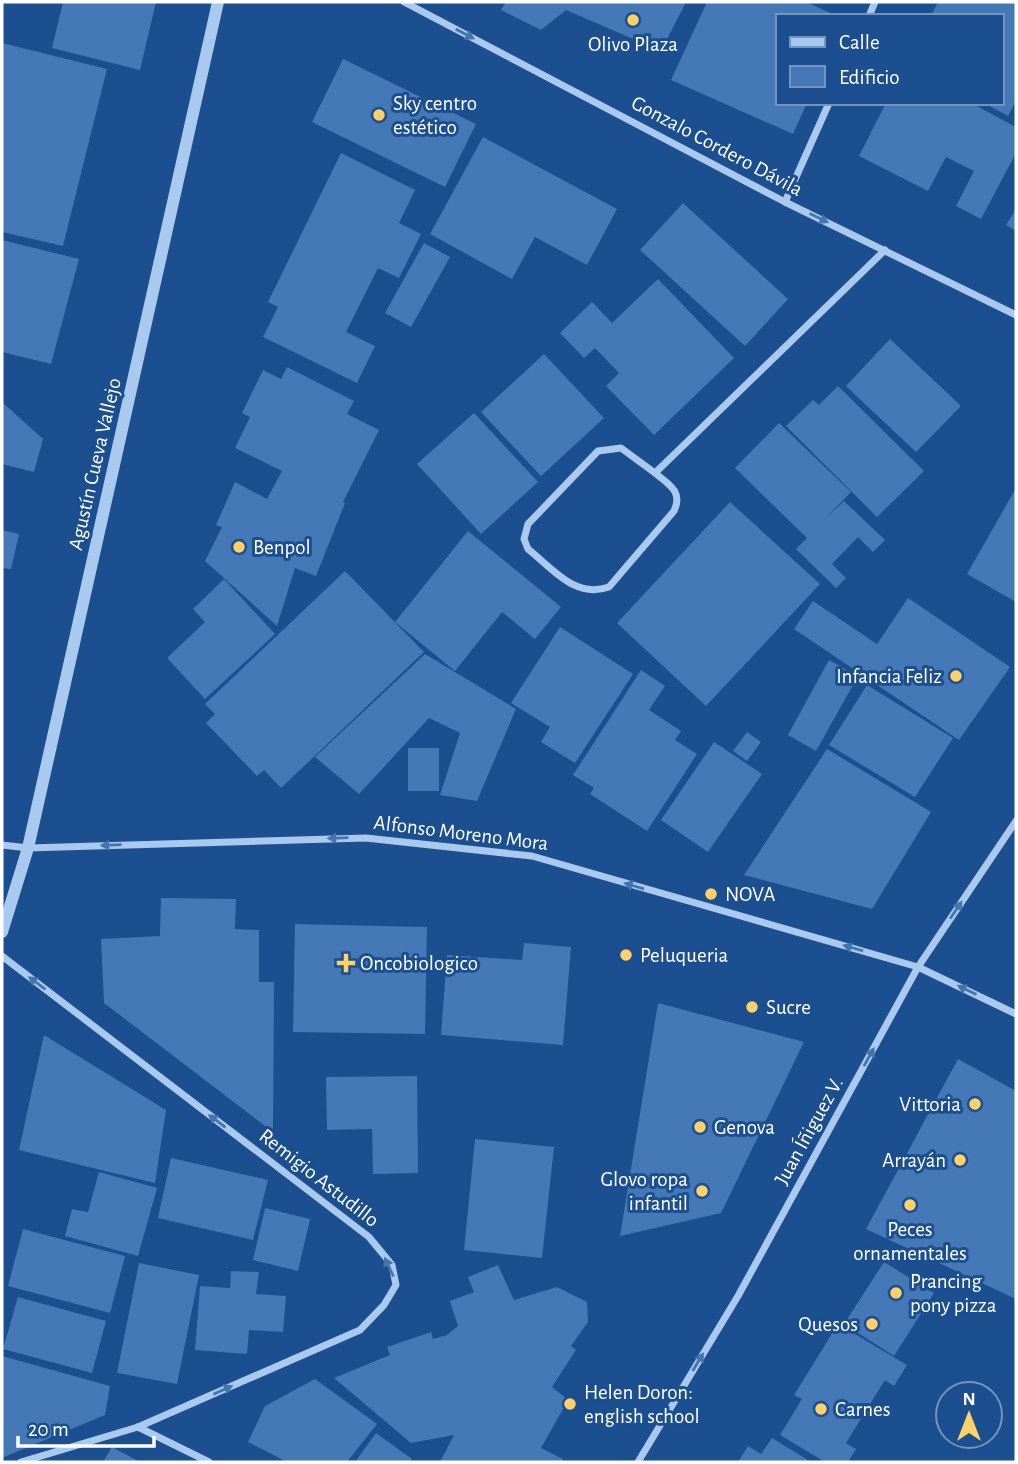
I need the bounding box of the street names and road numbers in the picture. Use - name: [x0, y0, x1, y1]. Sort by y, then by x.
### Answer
- street label: Gonzalo Cordero Dávila: [628, 92, 806, 200]
- street label: Agustín Cueva Vallejo: [65, 376, 125, 552]
- street label: Alfonso Moreno Mora: [373, 812, 550, 854]
- street label: Juan Íñiguez V.: [769, 1073, 847, 1188]
- street label: Remigio Astudillo: [255, 1125, 383, 1231]

